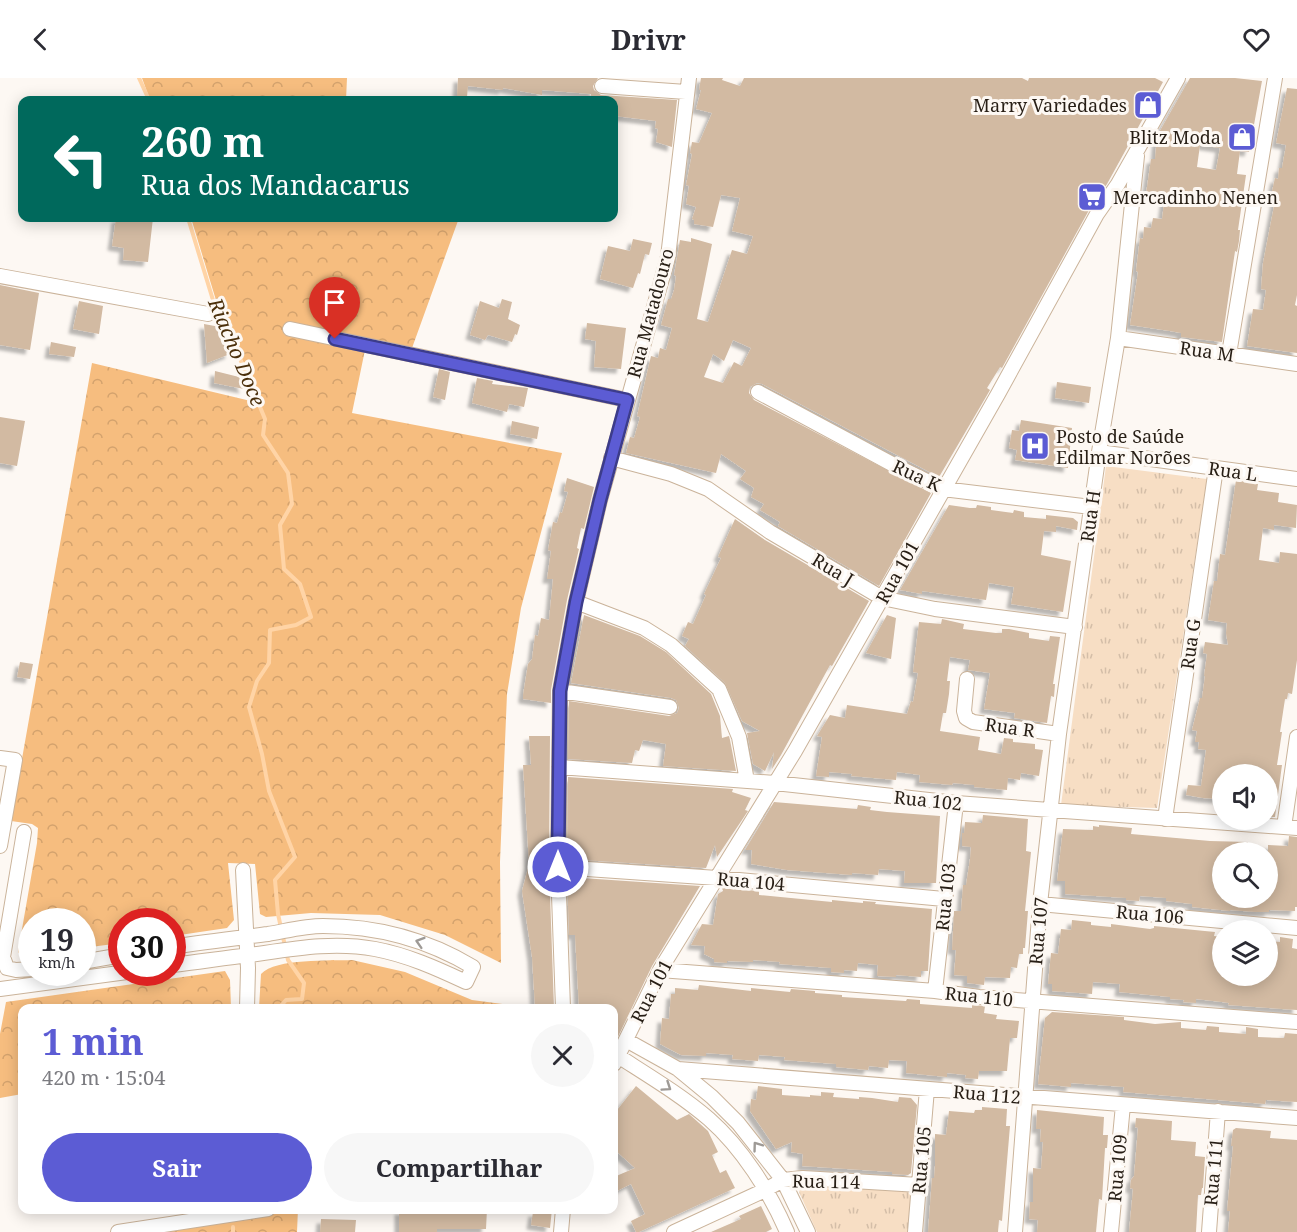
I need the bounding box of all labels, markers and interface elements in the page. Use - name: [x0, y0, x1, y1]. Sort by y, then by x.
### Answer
- text: Drivr: [611, 21, 686, 58]
- icon: back: [24, 23, 57, 56]
- icon: heart: [1240, 23, 1273, 56]
- shop icon: Marry Variedades: [1132, 89, 1164, 121]
- place label: Marry Variedades: [973, 93, 1127, 117]
- text: 260 m: [141, 112, 265, 169]
- icon: left: [42, 120, 120, 198]
- shop icon: Blitz Moda: [1226, 121, 1258, 153]
- place label: Blitz Moda: [1129, 125, 1221, 149]
- text: Rua dos Mandacarus: [141, 166, 410, 203]
- supermarket icon: Mercadinho Nenen: [1076, 181, 1108, 213]
- place label: Mercadinho Nenen: [1113, 185, 1279, 209]
- street label: Rua Matadouro: [621, 246, 679, 380]
- pin: [309, 277, 360, 339]
- icon: arrive: [318, 286, 351, 319]
- water label: Riacho Doce: [202, 293, 272, 410]
- street label: Rua M: [1178, 335, 1236, 367]
- place label: Posto de Saúde Edilmar Norões: [1056, 424, 1191, 469]
- hospital icon: Posto de Saúde Edilmar Norões: [1019, 430, 1051, 462]
- street label: Rua K: [889, 453, 945, 497]
- street label: Rua L: [1207, 456, 1259, 486]
- street label: Rua H: [1074, 488, 1106, 544]
- street label: Rua 101: [870, 536, 924, 608]
- street label: Rua J: [808, 547, 858, 591]
- street label: Rua G: [1175, 617, 1205, 671]
- street label: Rua R: [984, 712, 1037, 742]
- map controls: [1212, 764, 1278, 986]
- button: sound: [1212, 764, 1278, 830]
- street label: Rua 102: [893, 784, 963, 816]
- position arrow: [526, 835, 590, 899]
- button: search: [1212, 842, 1278, 908]
- street label: Rua 103: [929, 862, 961, 932]
- street label: Rua 104: [716, 866, 786, 896]
- street label: Rua 107: [1023, 896, 1053, 966]
- street label: Rua 106: [1115, 899, 1185, 929]
- speed limit sign: 30: [108, 908, 186, 986]
- text: 19: [40, 919, 74, 960]
- button: layers: [1212, 920, 1278, 986]
- one-way arrow: [415, 937, 426, 949]
- text: km/h: [39, 952, 75, 972]
- street label: Rua 101: [625, 955, 677, 1027]
- street label: Rua 110: [944, 980, 1014, 1012]
- text: 1 min: [42, 1017, 144, 1066]
- button: close: [531, 1024, 594, 1087]
- text: 420 m · 15:04: [42, 1064, 165, 1091]
- street label: Rua 112: [952, 1079, 1022, 1109]
- one-way arrow: [661, 1080, 672, 1091]
- street label: Rua 105: [906, 1125, 936, 1195]
- button: Sair: [42, 1133, 312, 1202]
- button: Compartilhar: [324, 1133, 594, 1202]
- street label: Rua 109: [1102, 1133, 1132, 1203]
- street label: Rua 111: [1198, 1137, 1228, 1207]
- one-way arrow: [753, 1141, 764, 1152]
- street label: Rua 114: [792, 1168, 860, 1194]

